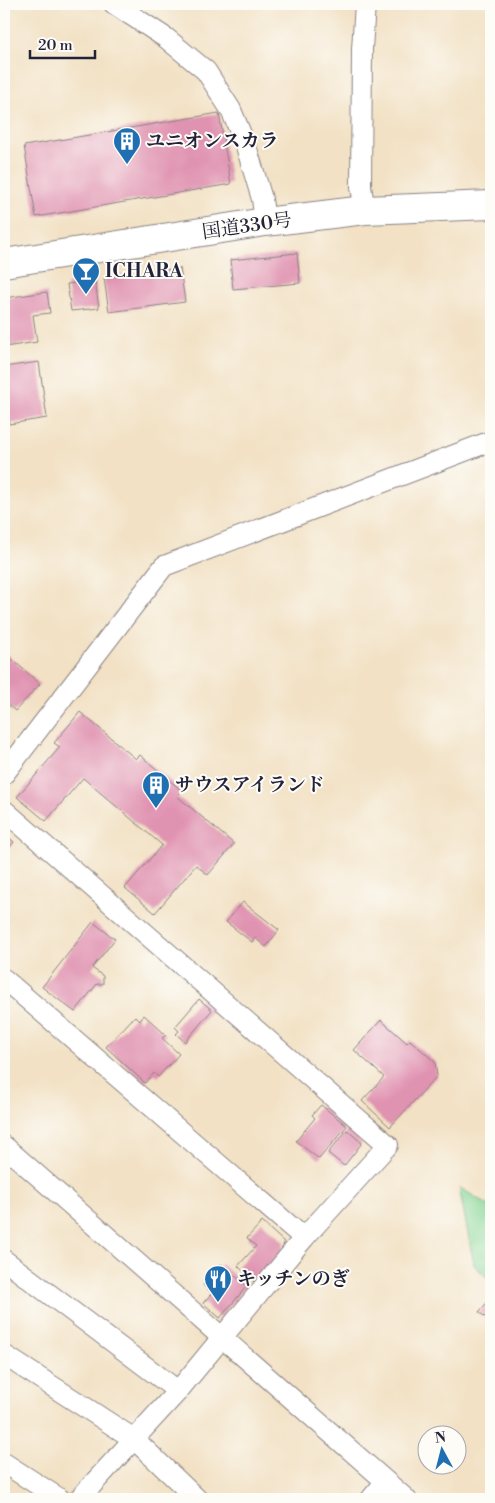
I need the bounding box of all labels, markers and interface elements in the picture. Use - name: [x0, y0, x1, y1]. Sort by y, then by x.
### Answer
- scale bar: [30, 28, 95, 60]
- text: 20 m: [38, 36, 73, 55]
- building icon: ユニオンスカラ: [112, 126, 142, 165]
- place label: ユニオンスカラ: [146, 129, 278, 153]
- street label: 国道330号: [200, 208, 294, 244]
- bar icon: ICHARA: [71, 256, 101, 295]
- place label: ICHARA: [105, 259, 183, 283]
- building icon: サウスアイランド: [141, 770, 171, 809]
- place label: サウスアイランド: [175, 773, 325, 797]
- restaurant icon: キッチンのぎ: [203, 1264, 233, 1303]
- place label: キッチンのぎ: [237, 1267, 350, 1291]
- north arrow: [418, 1426, 468, 1476]
- text: N: [434, 1428, 447, 1448]

